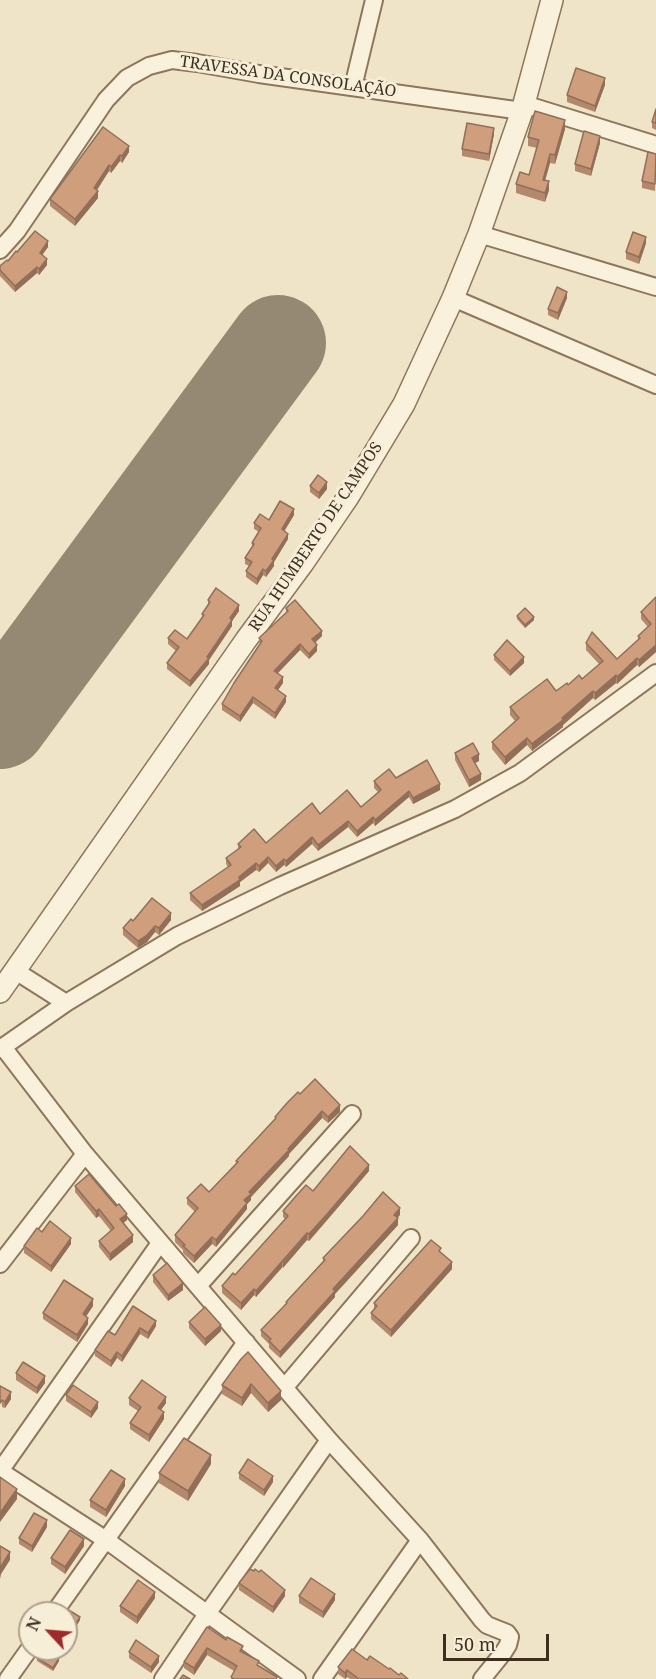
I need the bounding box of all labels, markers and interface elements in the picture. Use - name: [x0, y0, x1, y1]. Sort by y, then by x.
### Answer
- street label: TRAVESSA DA CONSOLAÇÃO: [179, 52, 397, 102]
- street label: RUA HUMBERTO DE CAMPOS: [245, 439, 387, 635]
- north arrow: [18, 1601, 78, 1661]
- text: N: [21, 1614, 46, 1634]
- scale bar: [446, 1622, 552, 1660]
- text: 50 m: [454, 1632, 496, 1656]

